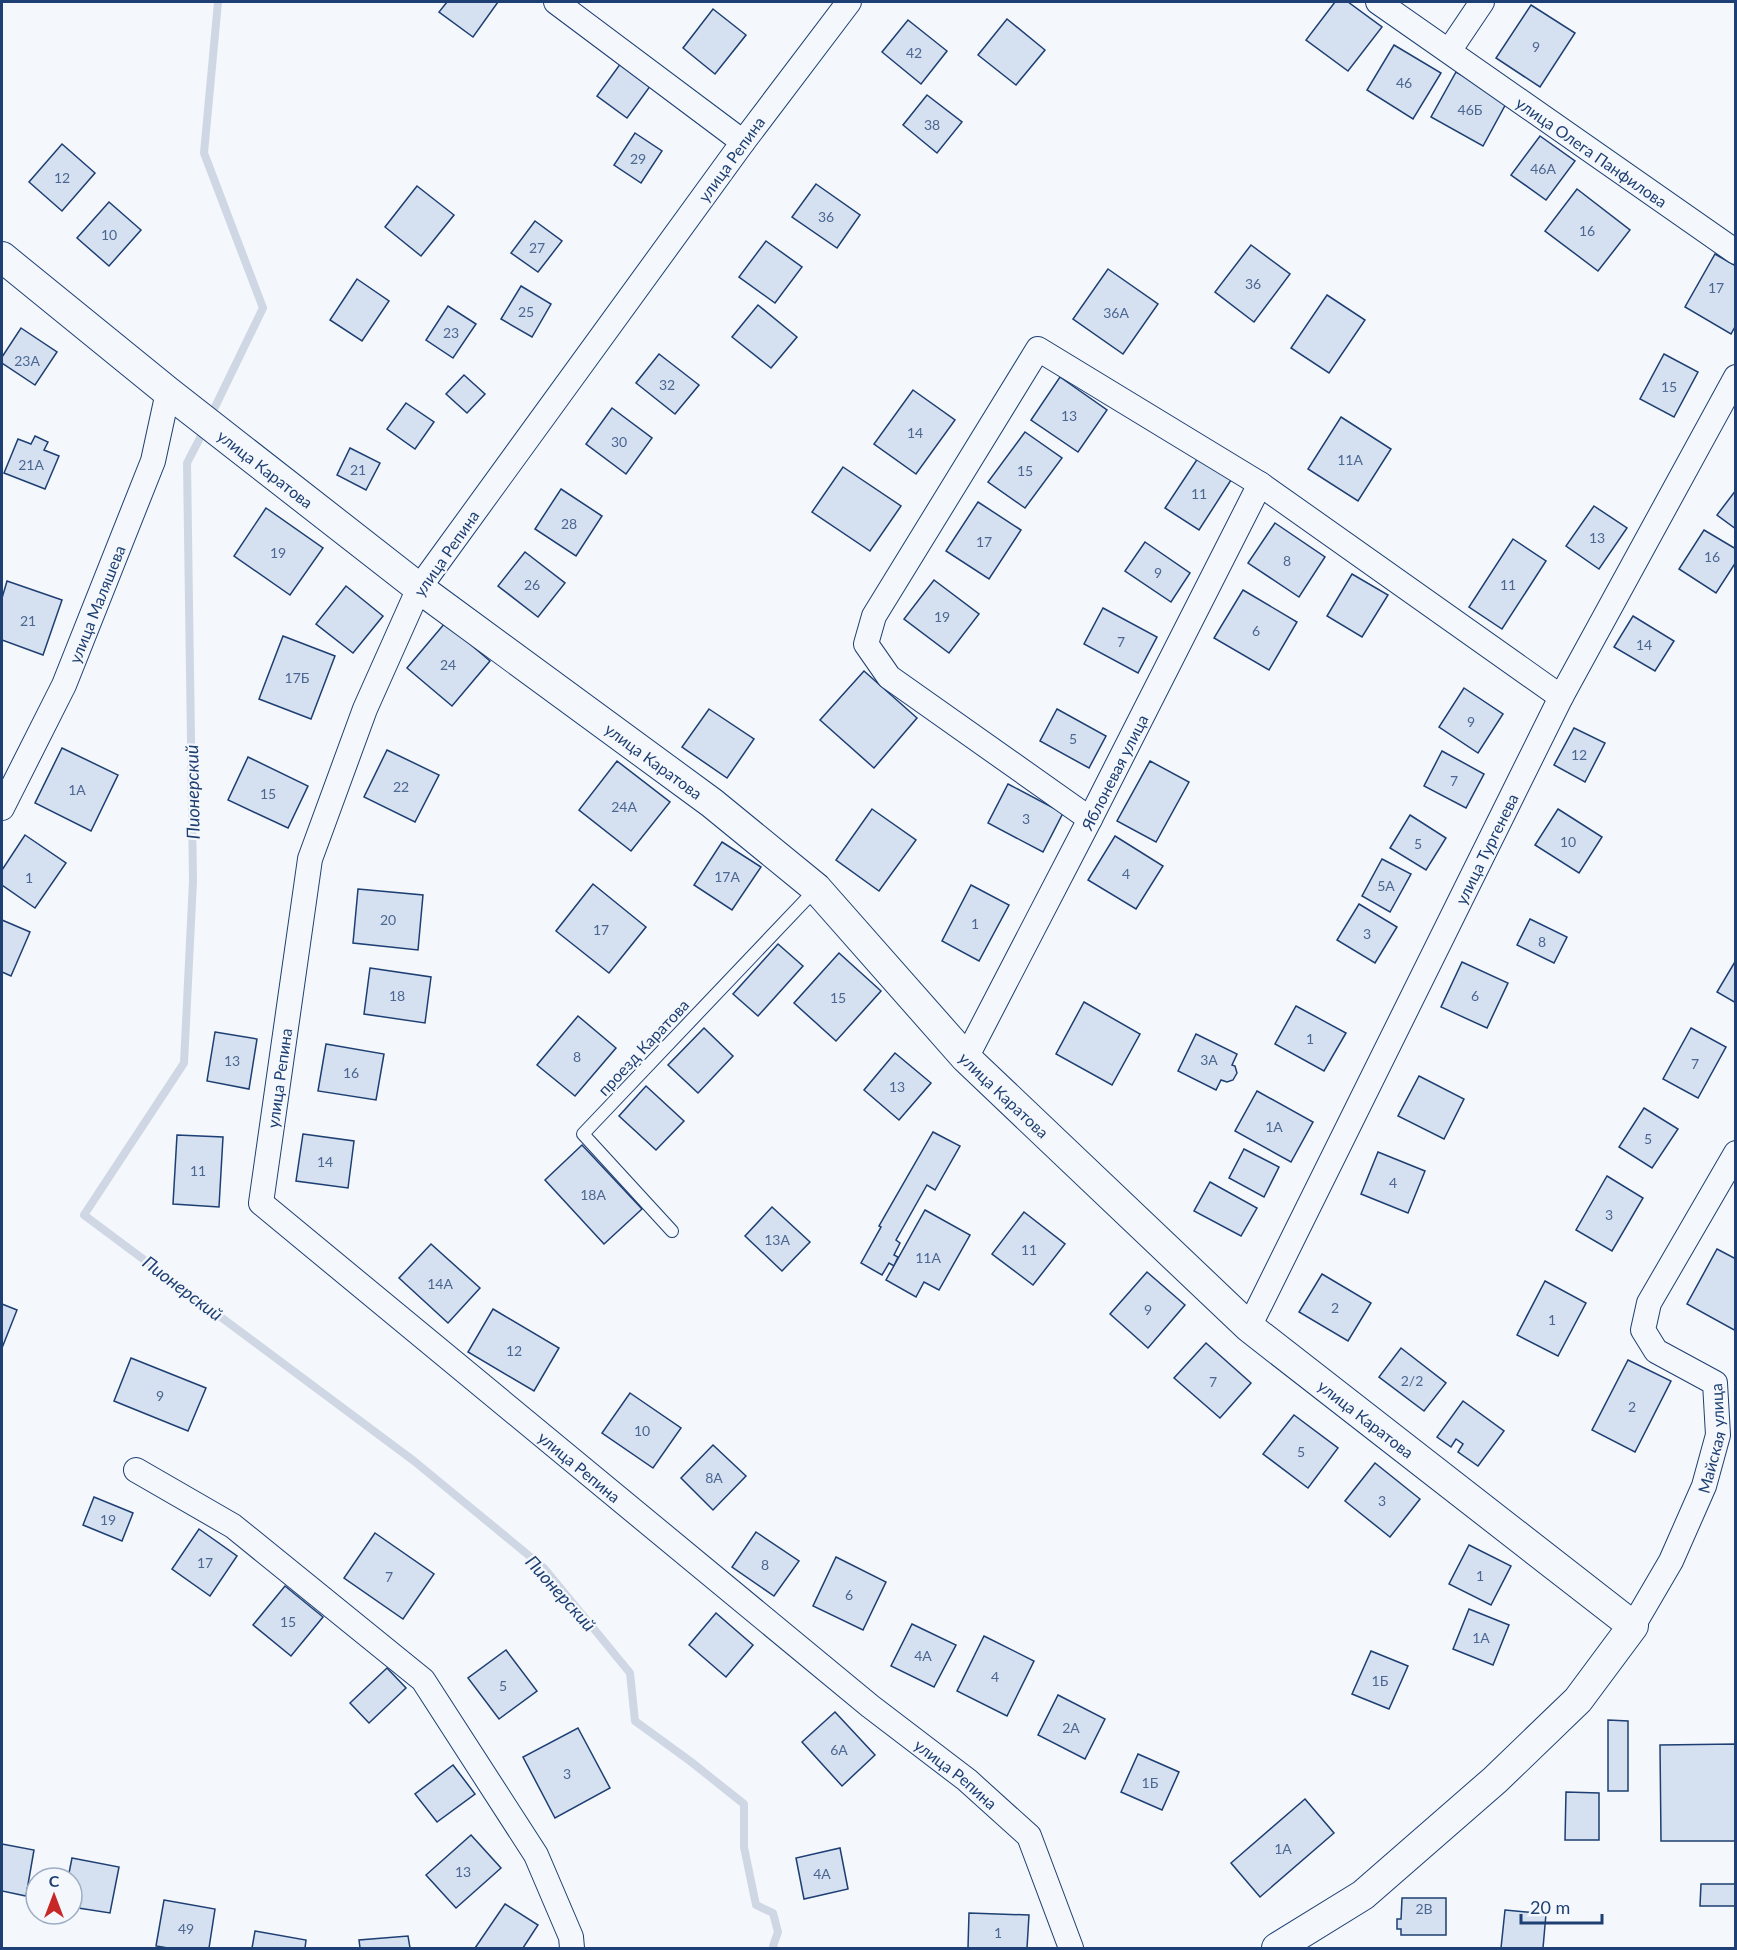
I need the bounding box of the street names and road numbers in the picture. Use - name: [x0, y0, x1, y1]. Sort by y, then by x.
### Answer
- street label: улица Олега Панфилова: [1513, 92, 1671, 211]
- street label: улица Репина: [694, 113, 768, 205]
- street label: улица Каратова: [214, 425, 317, 511]
- street label: улица Репина: [409, 506, 483, 600]
- street label: улица Маляшева: [64, 542, 128, 666]
- street label: Яблоневая улица: [1076, 711, 1151, 834]
- street label: улица Каратова: [602, 719, 706, 802]
- street label: улица Тургенева: [1451, 790, 1521, 907]
- street label: проезд Каратова: [594, 995, 692, 1099]
- street label: улица Репина: [263, 1027, 295, 1129]
- street label: улица Каратова: [956, 1048, 1053, 1141]
- street label: улица Каратова: [1315, 1375, 1418, 1461]
- street label: Майская улица: [1693, 1383, 1728, 1495]
- street label: улица Репина: [535, 1427, 625, 1506]
- street label: улица Репина: [911, 1734, 1001, 1812]

